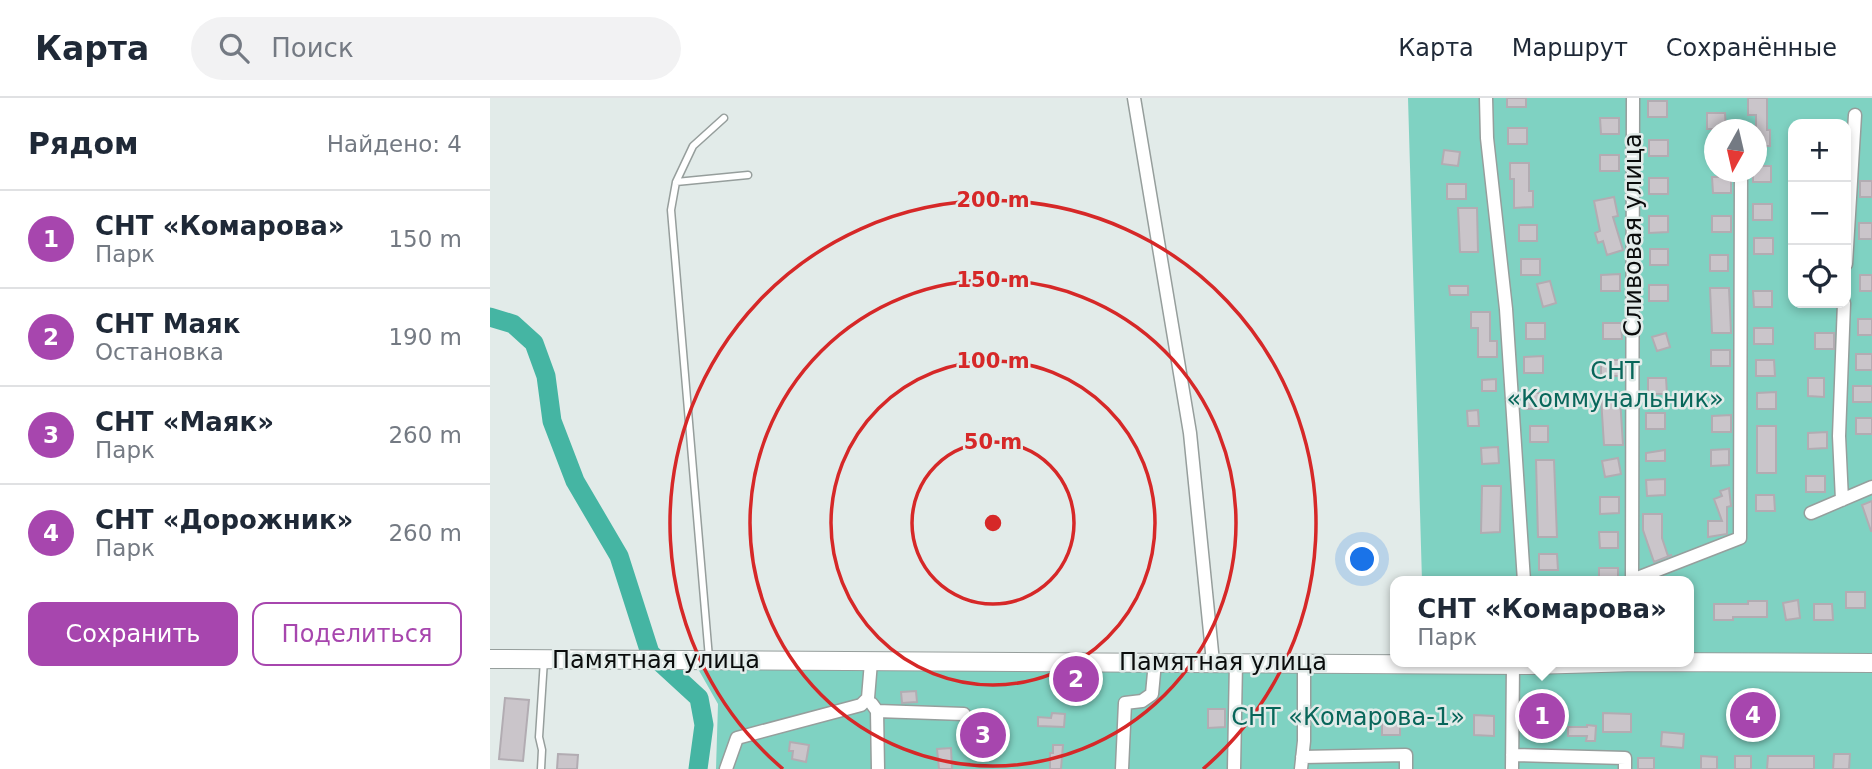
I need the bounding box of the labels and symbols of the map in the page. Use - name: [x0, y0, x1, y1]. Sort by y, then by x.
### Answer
- north arrow: [1704, 119, 1767, 182]
- street label: Сливовая улица: [1619, 133, 1647, 337]
- text: 200 m: [956, 188, 1030, 212]
- text: 150 m: [956, 268, 1030, 292]
- text: 100 m: [956, 349, 1030, 373]
- park label: СНТ «Коммунальник»: [1506, 357, 1724, 413]
- text: 50 m: [964, 430, 1022, 454]
- centre of rings: [981, 511, 1005, 535]
- your location: [1345, 542, 1379, 576]
- street label: Памятная улица: [552, 646, 760, 674]
- street label: Памятная улица: [1119, 648, 1327, 676]
- pin: 2: [1053, 653, 1099, 705]
- pin: 4: [1730, 689, 1776, 741]
- pin: 1: [1519, 690, 1565, 742]
- park label: СНТ «Комарова-1»: [1231, 703, 1465, 731]
- pin: 3: [960, 709, 1006, 761]

